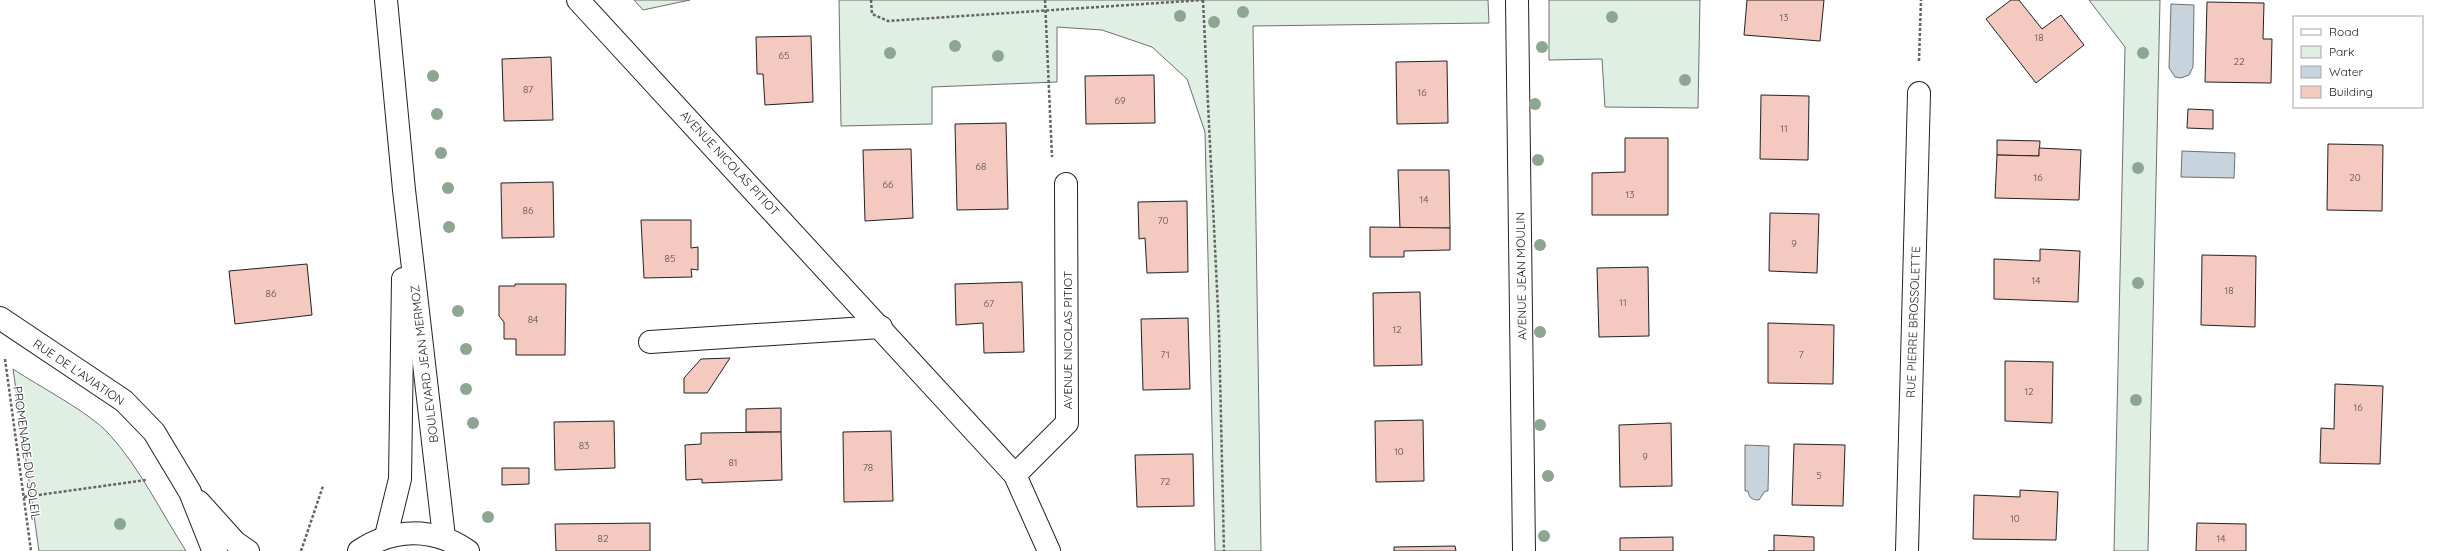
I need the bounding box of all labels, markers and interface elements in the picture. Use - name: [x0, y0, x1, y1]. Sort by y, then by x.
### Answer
- house number: 13: [1780, 11, 1788, 24]
- legend: [2293, 16, 2423, 108]
- text: Road: [2329, 24, 2359, 39]
- house number: 18: [2034, 31, 2044, 44]
- text: Park: [2329, 44, 2354, 59]
- house number: 65: [779, 49, 789, 62]
- house number: 22: [2233, 55, 2245, 68]
- text: Water: [2329, 64, 2364, 79]
- house number: 87: [523, 83, 533, 96]
- text: Building: [2329, 84, 2373, 99]
- house number: 16: [1417, 86, 1427, 99]
- house number: 69: [1115, 94, 1126, 107]
- street label: AVENUE NICOLAS PITIOT: [677, 107, 783, 219]
- house number: 11: [1780, 122, 1788, 135]
- house number: 68: [976, 160, 986, 173]
- house number: 16: [2033, 171, 2043, 184]
- house number: 20: [2349, 171, 2361, 184]
- house number: 66: [883, 178, 894, 191]
- house number: 13: [1626, 188, 1634, 201]
- house number: 14: [1420, 193, 1428, 206]
- house number: 86: [523, 204, 534, 217]
- street label: AVENUE JEAN MOULIN: [1512, 212, 1530, 340]
- house number: 70: [1157, 214, 1169, 227]
- house number: 9: [1791, 237, 1797, 250]
- street label: RUE PIERRE BROSSOLETTE: [1903, 245, 1923, 398]
- house number: 85: [665, 252, 675, 265]
- street label: AVENUE NICOLAS PITIOT: [1060, 271, 1075, 409]
- house number: 14: [2032, 274, 2040, 287]
- street label: BOULEVARD JEAN MERMOZ: [407, 284, 441, 444]
- house number: 18: [2224, 284, 2234, 297]
- house number: 86: [266, 287, 277, 300]
- house number: 11: [1619, 296, 1627, 309]
- house number: 67: [984, 297, 994, 310]
- house number: 84: [528, 313, 538, 326]
- house number: 12: [1392, 323, 1402, 336]
- street label: RUE DE L'AVIATION: [30, 336, 128, 408]
- house number: 71: [1160, 348, 1170, 361]
- house number: 7: [1798, 348, 1804, 361]
- street label: PROMENADE DU SOLEIL: [10, 385, 44, 522]
- house number: 12: [2024, 385, 2034, 398]
- house number: 16: [2353, 401, 2363, 414]
- house number: 83: [579, 439, 589, 452]
- house number: 10: [1394, 445, 1404, 458]
- house number: 9: [1642, 450, 1648, 463]
- house number: 81: [728, 456, 738, 469]
- house number: 78: [863, 461, 873, 474]
- house number: 5: [1816, 469, 1822, 482]
- house number: 72: [1160, 475, 1171, 488]
- house number: 10: [2010, 512, 2020, 525]
- house number: 82: [598, 532, 609, 545]
- house number: 14: [2217, 532, 2225, 545]

